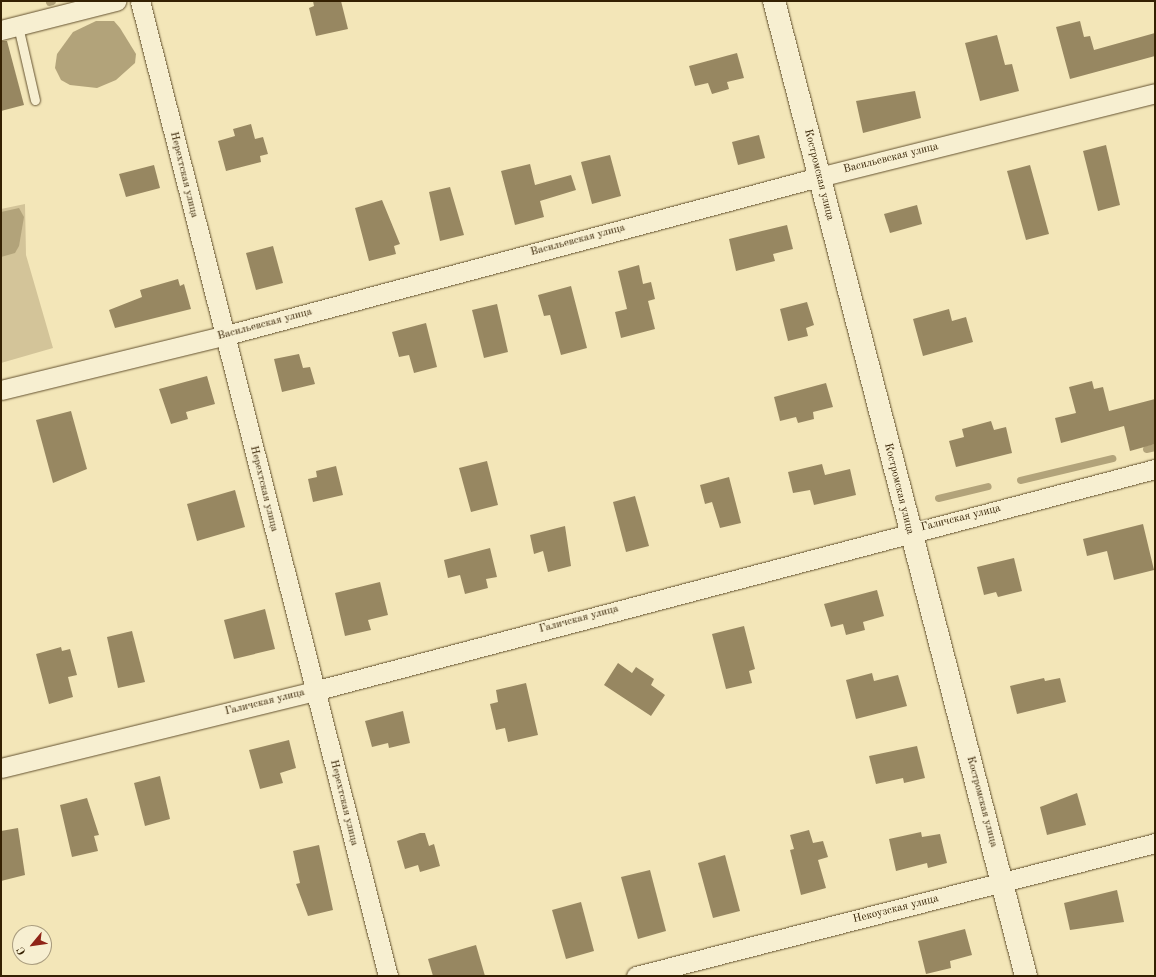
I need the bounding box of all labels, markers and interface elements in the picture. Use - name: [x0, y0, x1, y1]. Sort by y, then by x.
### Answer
- street label: Костромская улица: [800, 128, 836, 222]
- street label: Нерехтская улица: [166, 131, 200, 219]
- street label: Васильевская улица: [842, 141, 940, 177]
- street label: Васильевская улица: [529, 222, 627, 260]
- street label: Васильевская улица: [216, 306, 314, 344]
- street label: Костромская улица: [880, 442, 916, 536]
- street label: Нерехтская улица: [246, 445, 280, 533]
- street label: Галичская улица: [920, 503, 1002, 535]
- street label: Галичская улица: [538, 603, 620, 637]
- street label: Галичская улица: [224, 687, 306, 719]
- street label: Костромская улица: [963, 755, 999, 849]
- street label: Нерехтская улица: [326, 759, 360, 847]
- street label: Некоузская улица: [852, 893, 940, 927]
- north arrow: [12, 925, 52, 965]
- text: С: [15, 945, 29, 956]

